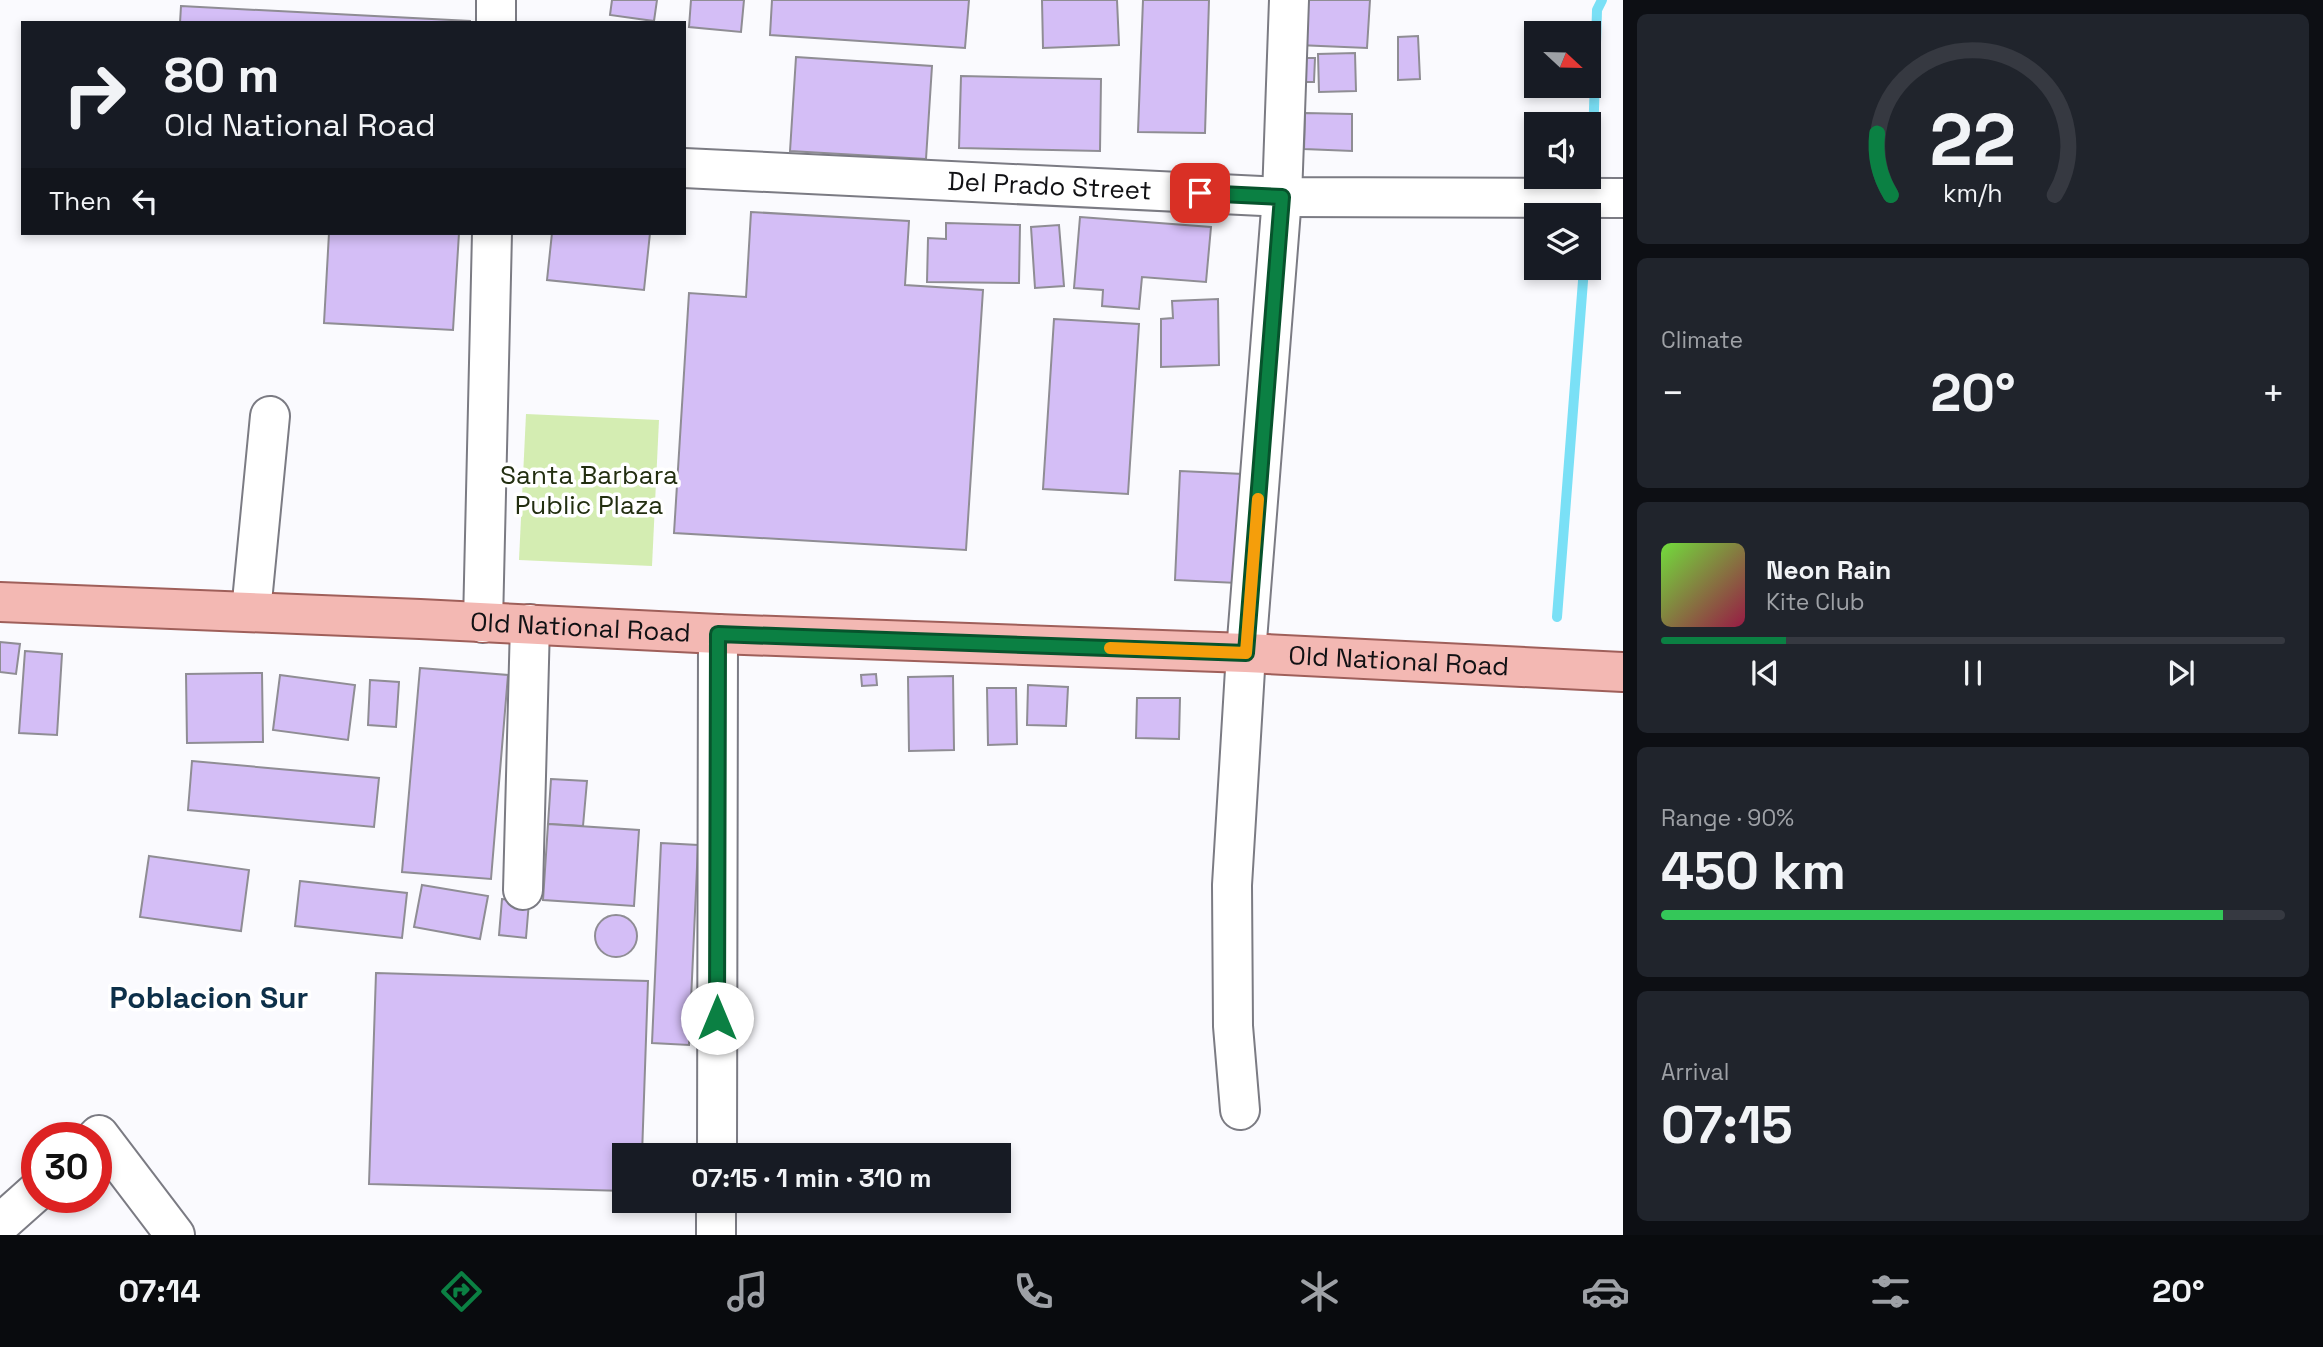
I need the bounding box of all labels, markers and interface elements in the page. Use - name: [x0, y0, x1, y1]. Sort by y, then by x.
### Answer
- north arrow: [1524, 21, 1601, 98]
- map controls: [1524, 21, 1601, 280]
- text: 80 m: [164, 44, 279, 106]
- icon: right: [49, 49, 140, 140]
- text: 22: [1930, 93, 2016, 186]
- text: Old National Road: [164, 105, 436, 145]
- button: sound: [1524, 112, 1601, 189]
- pin: [1170, 163, 1230, 223]
- street label: Del Prado Street: [947, 164, 1152, 208]
- icon: arrive: [1181, 174, 1219, 212]
- text: km/h: [1943, 177, 2003, 209]
- icon: left: [126, 182, 164, 220]
- text: Then: [49, 184, 112, 218]
- button: layers: [1524, 203, 1601, 280]
- text: Climate: [1661, 325, 1743, 355]
- text: 20°: [1930, 360, 2016, 426]
- text: −: [1661, 369, 1685, 417]
- text: +: [2261, 369, 2285, 417]
- park label: Santa Barbara Public Plaza: [500, 458, 678, 522]
- text: Neon Rain: [1766, 553, 1891, 587]
- text: Kite Club: [1766, 587, 1865, 617]
- street label: Old National Road: [469, 605, 692, 650]
- street label: Old National Road: [1288, 638, 1510, 683]
- icon: previous: [1746, 654, 1784, 692]
- icon: pause: [1954, 654, 1992, 692]
- icon: next: [2162, 654, 2200, 692]
- text: Range · 90%: [1661, 803, 1794, 833]
- text: 450 km: [1661, 838, 1846, 904]
- district label: Poblacion Sur: [110, 978, 309, 1017]
- position arrow: [680, 981, 754, 1055]
- text: Arrival: [1661, 1057, 1729, 1087]
- text: 07:15: [1661, 1092, 1793, 1158]
- speed limit sign: 30: [21, 1122, 112, 1213]
- text: 07:15 · 1 min · 310 m: [692, 1161, 931, 1195]
- icon: directions: [437, 1267, 486, 1316]
- icon: music: [723, 1267, 772, 1316]
- icon: phone: [1009, 1267, 1058, 1316]
- icon: climate: [1295, 1267, 1344, 1316]
- icon: car: [1581, 1267, 1630, 1316]
- icon: filters: [1866, 1267, 1915, 1316]
- text: 07:14: [118, 1271, 201, 1311]
- text: 20°: [2152, 1271, 2205, 1311]

